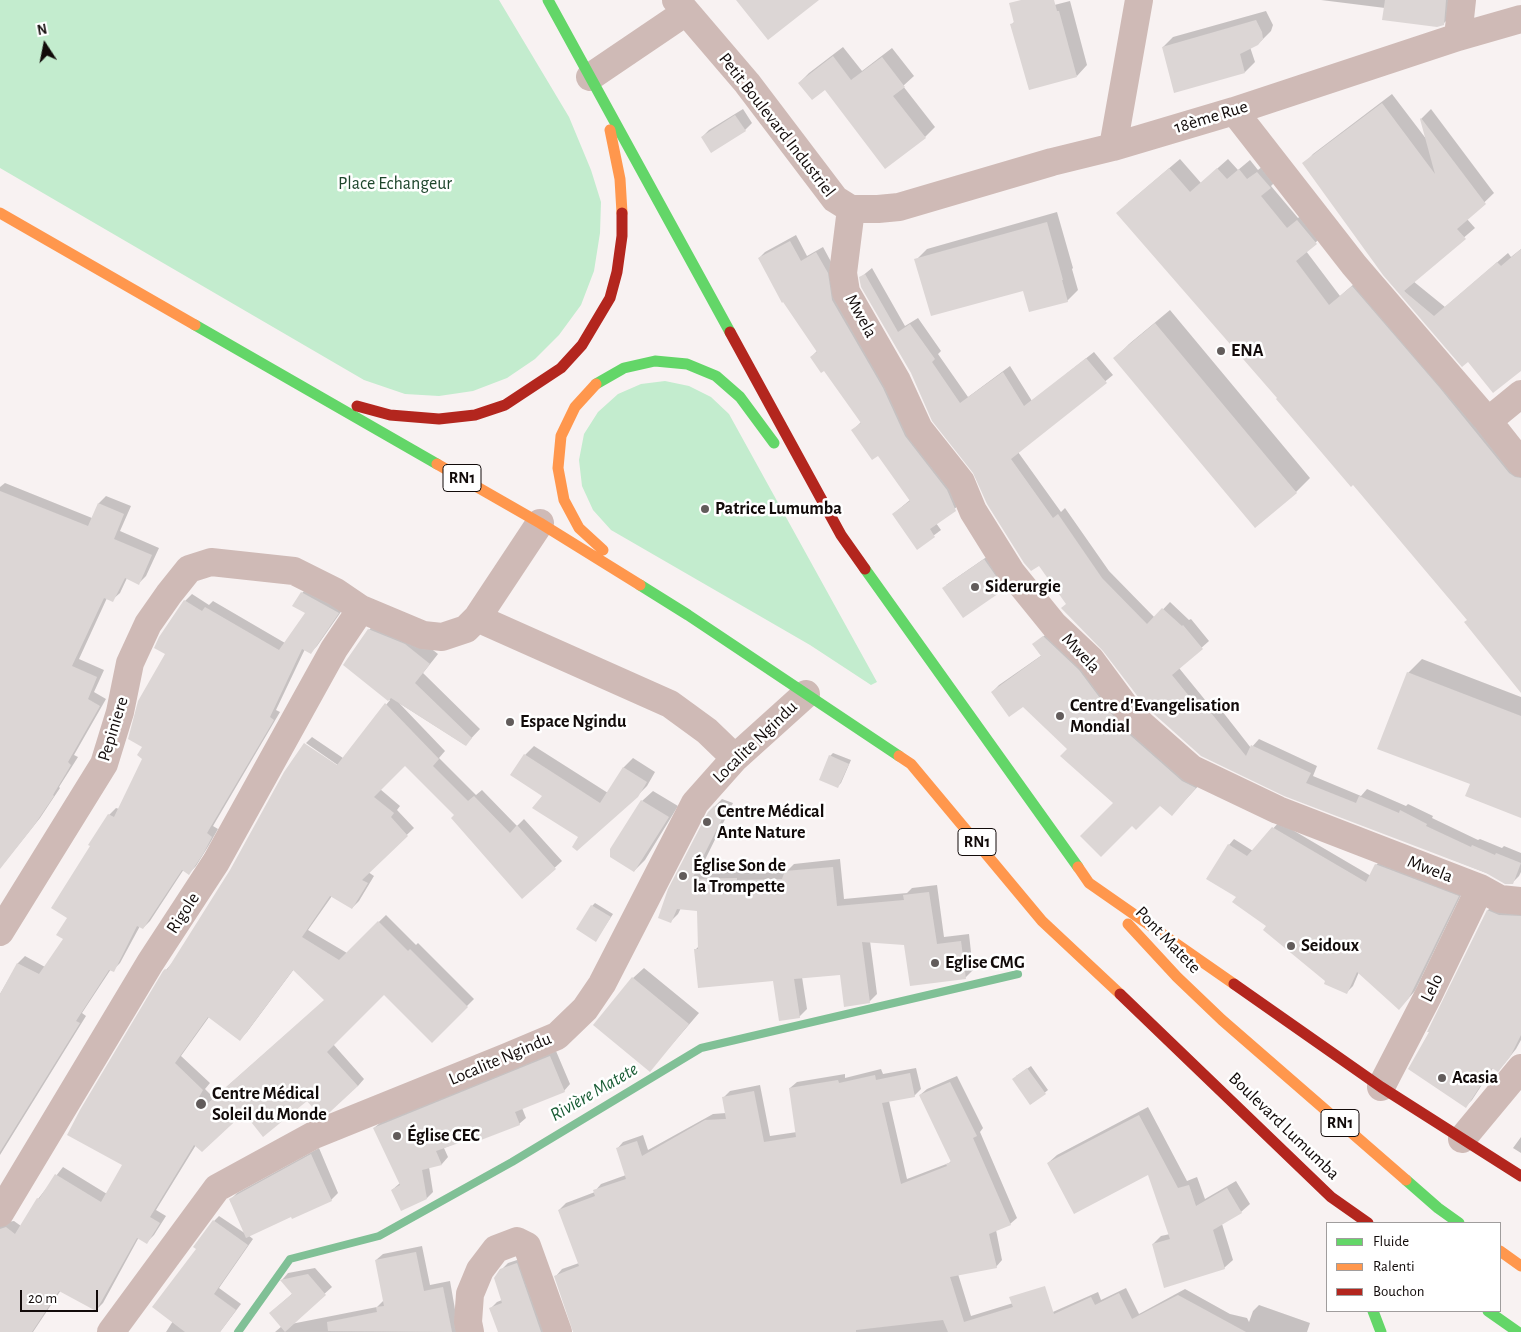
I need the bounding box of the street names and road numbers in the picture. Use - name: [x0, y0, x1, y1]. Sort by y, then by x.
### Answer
- street label: Petit Boulevard Industriel: [714, 49, 840, 201]
- street label: 18ème Rue: [1172, 96, 1250, 138]
- street label: Mwela: [840, 290, 882, 342]
- road number: RN1: [443, 464, 481, 492]
- street label: Mwela: [1057, 629, 1105, 677]
- street label: Pepiniere: [93, 694, 133, 764]
- street label: Localite Ngindu: [708, 696, 802, 788]
- road number: RN1: [958, 829, 996, 856]
- street label: Mwela: [1404, 851, 1456, 887]
- street label: Rigole: [162, 888, 204, 938]
- street label: Pont Matete: [1131, 902, 1205, 978]
- street label: Lelo: [1416, 970, 1448, 1006]
- street label: Localite Ngindu: [445, 1028, 555, 1090]
- street label: Boulevard Lumumba: [1224, 1068, 1344, 1184]
- road number: RN1: [1321, 1110, 1359, 1136]

